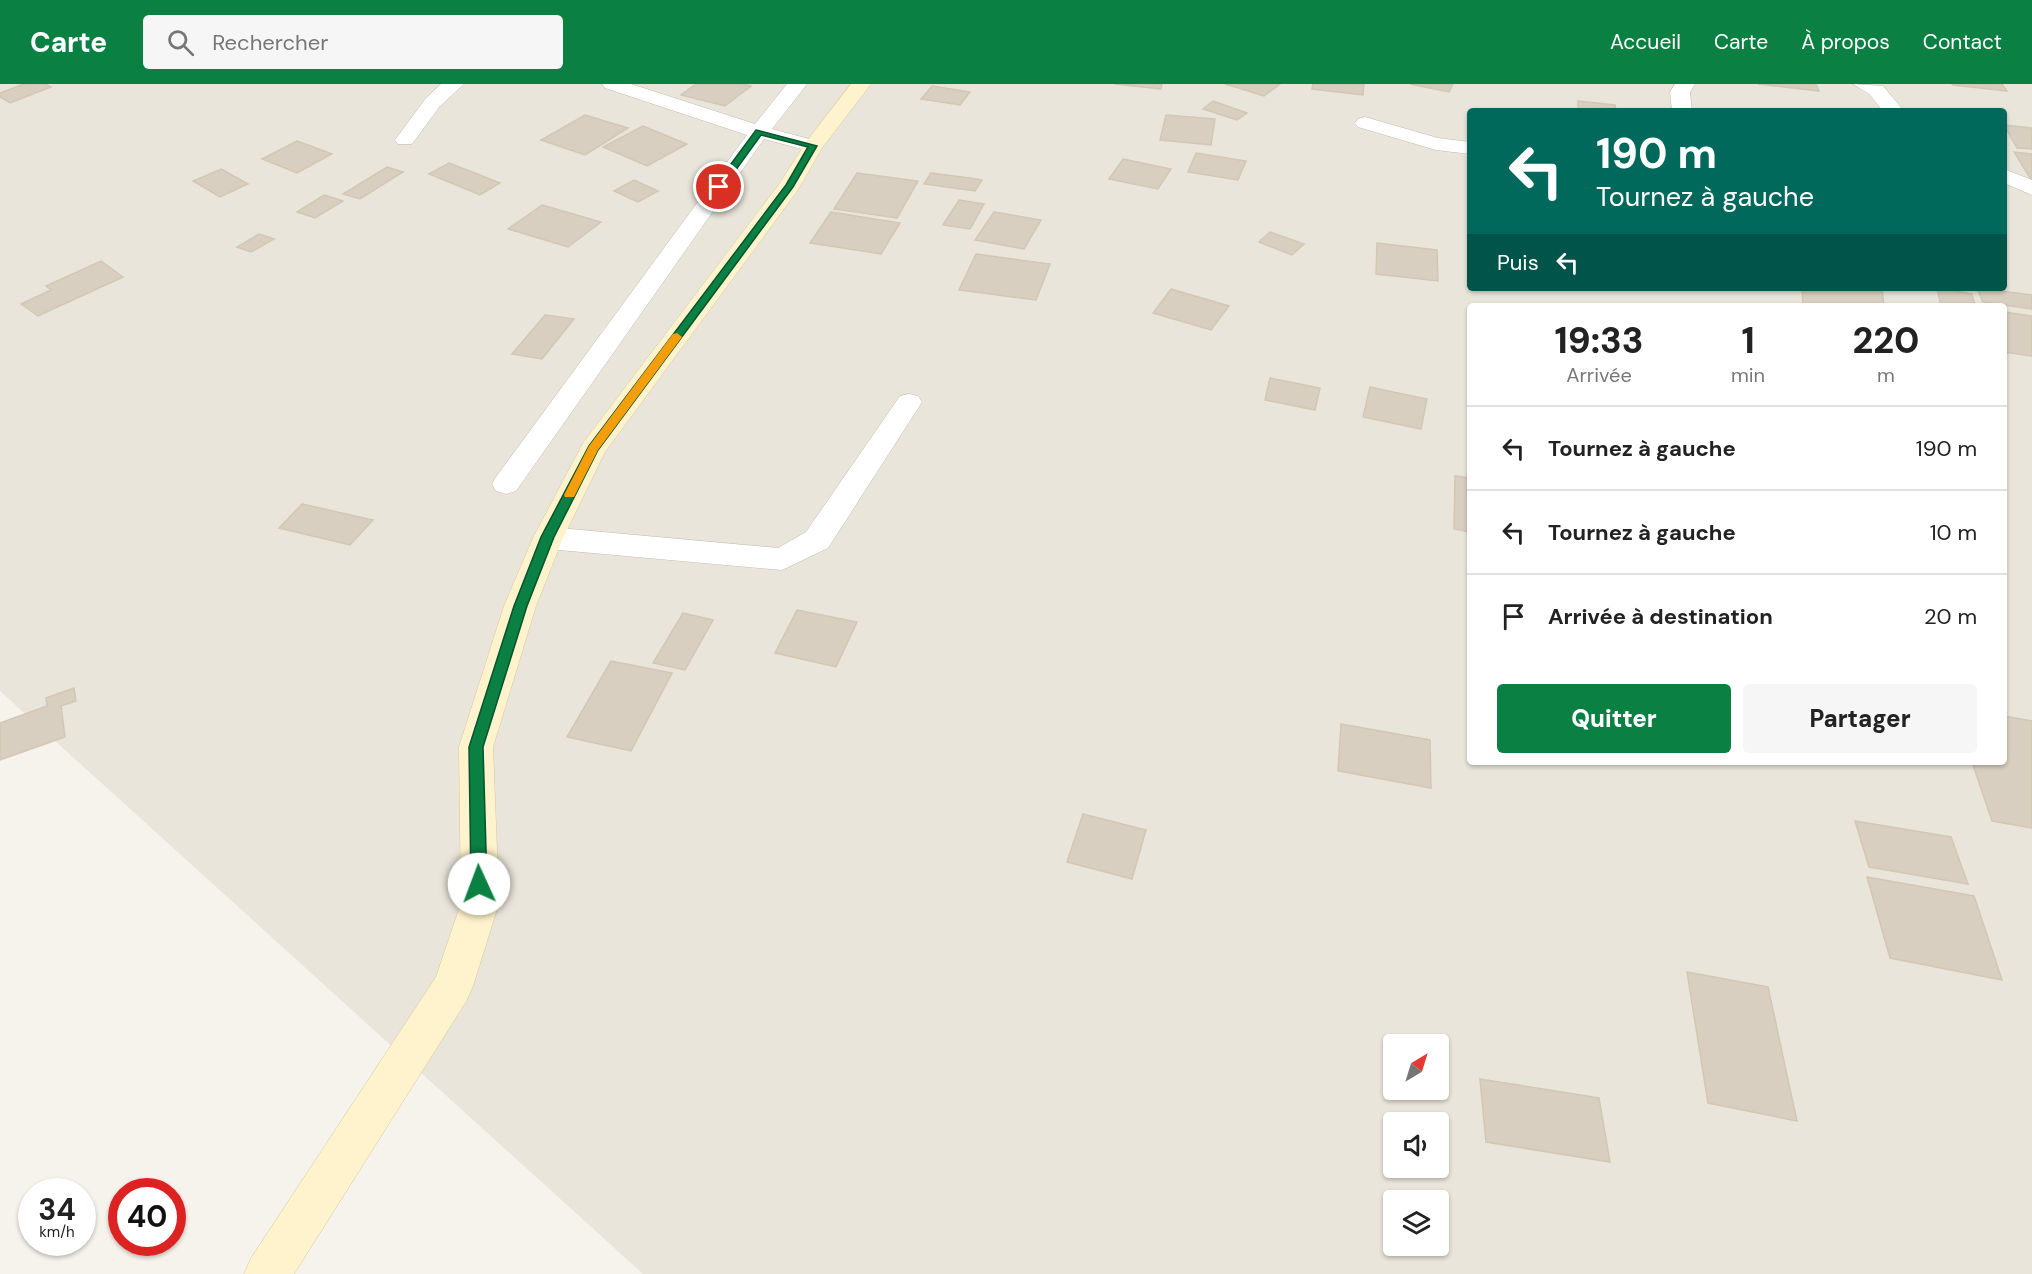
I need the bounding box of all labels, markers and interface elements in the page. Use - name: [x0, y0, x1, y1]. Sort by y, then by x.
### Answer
- search box: [143, 15, 563, 69]
- text: Carte: [30, 24, 107, 61]
- icon: search: [164, 26, 197, 59]
- text: Rechercher: [212, 28, 328, 57]
- text: Accueil: [1610, 28, 1681, 56]
- text: Carte: [1714, 28, 1768, 56]
- text: À propos: [1801, 28, 1890, 56]
- text: Contact: [1923, 28, 2002, 56]
- text: 190 m: [1596, 126, 1717, 181]
- icon: left: [1497, 132, 1575, 210]
- pin: [693, 161, 744, 212]
- icon: arrive: [702, 170, 735, 203]
- text: Tournez à gauche: [1596, 179, 1814, 214]
- icon: left: [1551, 246, 1584, 279]
- text: Puis: [1497, 248, 1539, 277]
- text: 19:33: [1554, 317, 1643, 364]
- text: 1: [1741, 317, 1755, 364]
- text: 220: [1853, 317, 1919, 364]
- text: Arrivée: [1566, 362, 1632, 388]
- text: min: [1731, 362, 1765, 388]
- text: m: [1877, 362, 1895, 388]
- icon: left: [1497, 432, 1530, 465]
- text: Tournez à gauche: [1548, 434, 1736, 463]
- text: 190 m: [1916, 434, 1977, 463]
- icon: left: [1497, 516, 1530, 549]
- text: Tournez à gauche: [1548, 518, 1736, 547]
- text: 10 m: [1930, 518, 1977, 547]
- icon: arrive: [1497, 600, 1530, 633]
- text: Arrivée à destination: [1548, 602, 1773, 631]
- text: 20 m: [1924, 602, 1977, 631]
- button: Quitter: [1497, 684, 1731, 753]
- button: Partager: [1743, 684, 1977, 753]
- position arrow: [447, 852, 511, 916]
- north arrow: [1383, 1034, 1449, 1100]
- map controls: [1383, 1034, 1449, 1256]
- button: sound: [1383, 1112, 1449, 1178]
- speed limit sign: 40: [108, 1178, 186, 1256]
- text: 34: [38, 1190, 76, 1229]
- button: layers: [1383, 1190, 1449, 1256]
- text: km/h: [39, 1222, 75, 1242]

